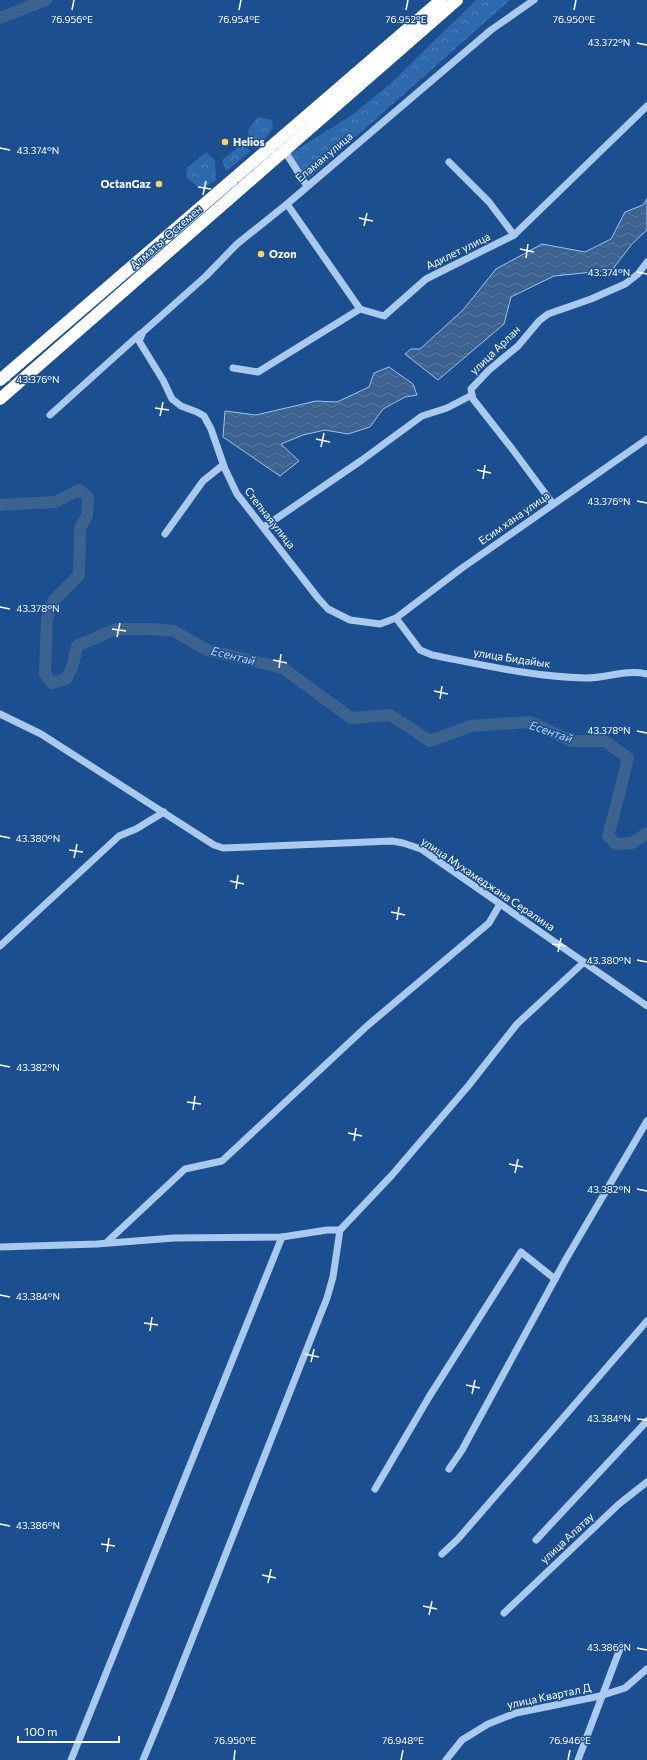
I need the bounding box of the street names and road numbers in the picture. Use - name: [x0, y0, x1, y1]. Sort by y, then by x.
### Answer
- street label: Еламан улица: [292, 129, 355, 184]
- street label: Алматы-Өскемен: [127, 202, 204, 271]
- street label: Адилет улица: [424, 229, 492, 272]
- street label: улица Арлан: [467, 323, 522, 377]
- street label: Степная улица: [242, 484, 298, 551]
- street label: Есим хана улица: [476, 488, 552, 547]
- street label: улица Бидайык: [473, 645, 552, 670]
- street label: улица Мухамеджана Сералина: [419, 834, 558, 933]
- street label: улица Алатау: [537, 1509, 596, 1566]
- street label: улица Квартал Д: [506, 1680, 592, 1711]

